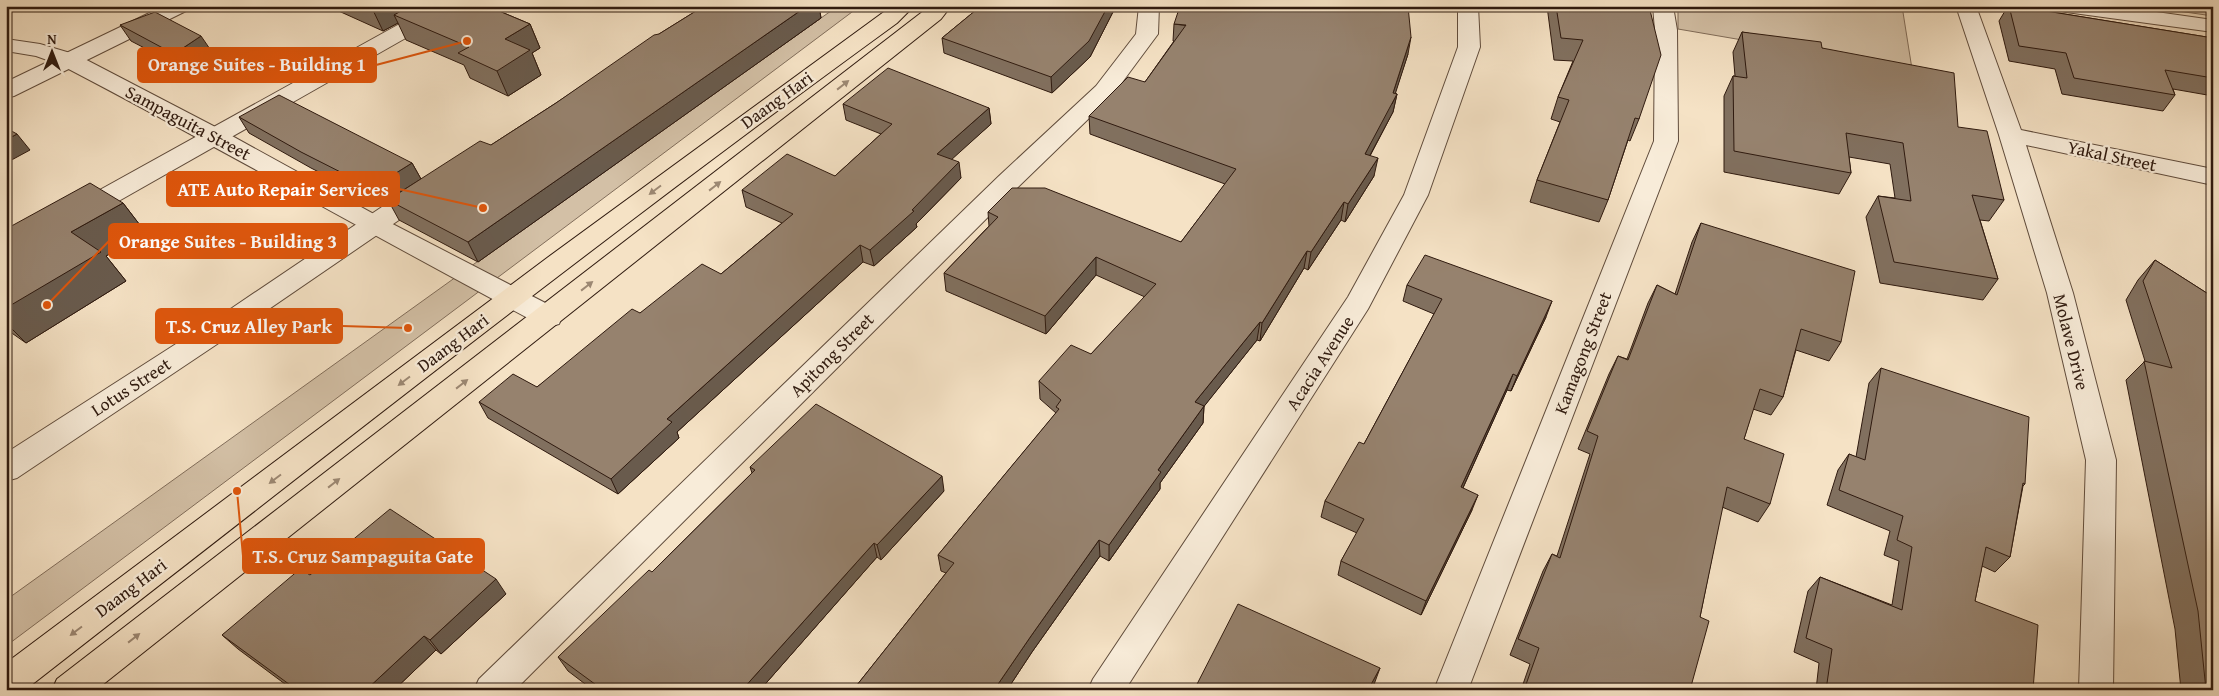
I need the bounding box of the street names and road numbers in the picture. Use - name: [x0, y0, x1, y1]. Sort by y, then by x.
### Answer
- street label: Daang Hari: [735, 64, 819, 135]
- street label: Sampaguita Street: [121, 78, 256, 167]
- street label: Yakal Street: [2065, 133, 2160, 178]
- street label: Kamagong Street: [1547, 287, 1618, 418]
- street label: Molave Drive: [2046, 291, 2097, 393]
- street label: Apitong Street: [783, 306, 880, 403]
- street label: Daang Hari: [411, 307, 494, 379]
- street label: Acacia Avenue: [1279, 310, 1360, 415]
- street label: Lotus Street: [85, 350, 177, 423]
- street label: Daang Hari: [89, 552, 172, 624]

